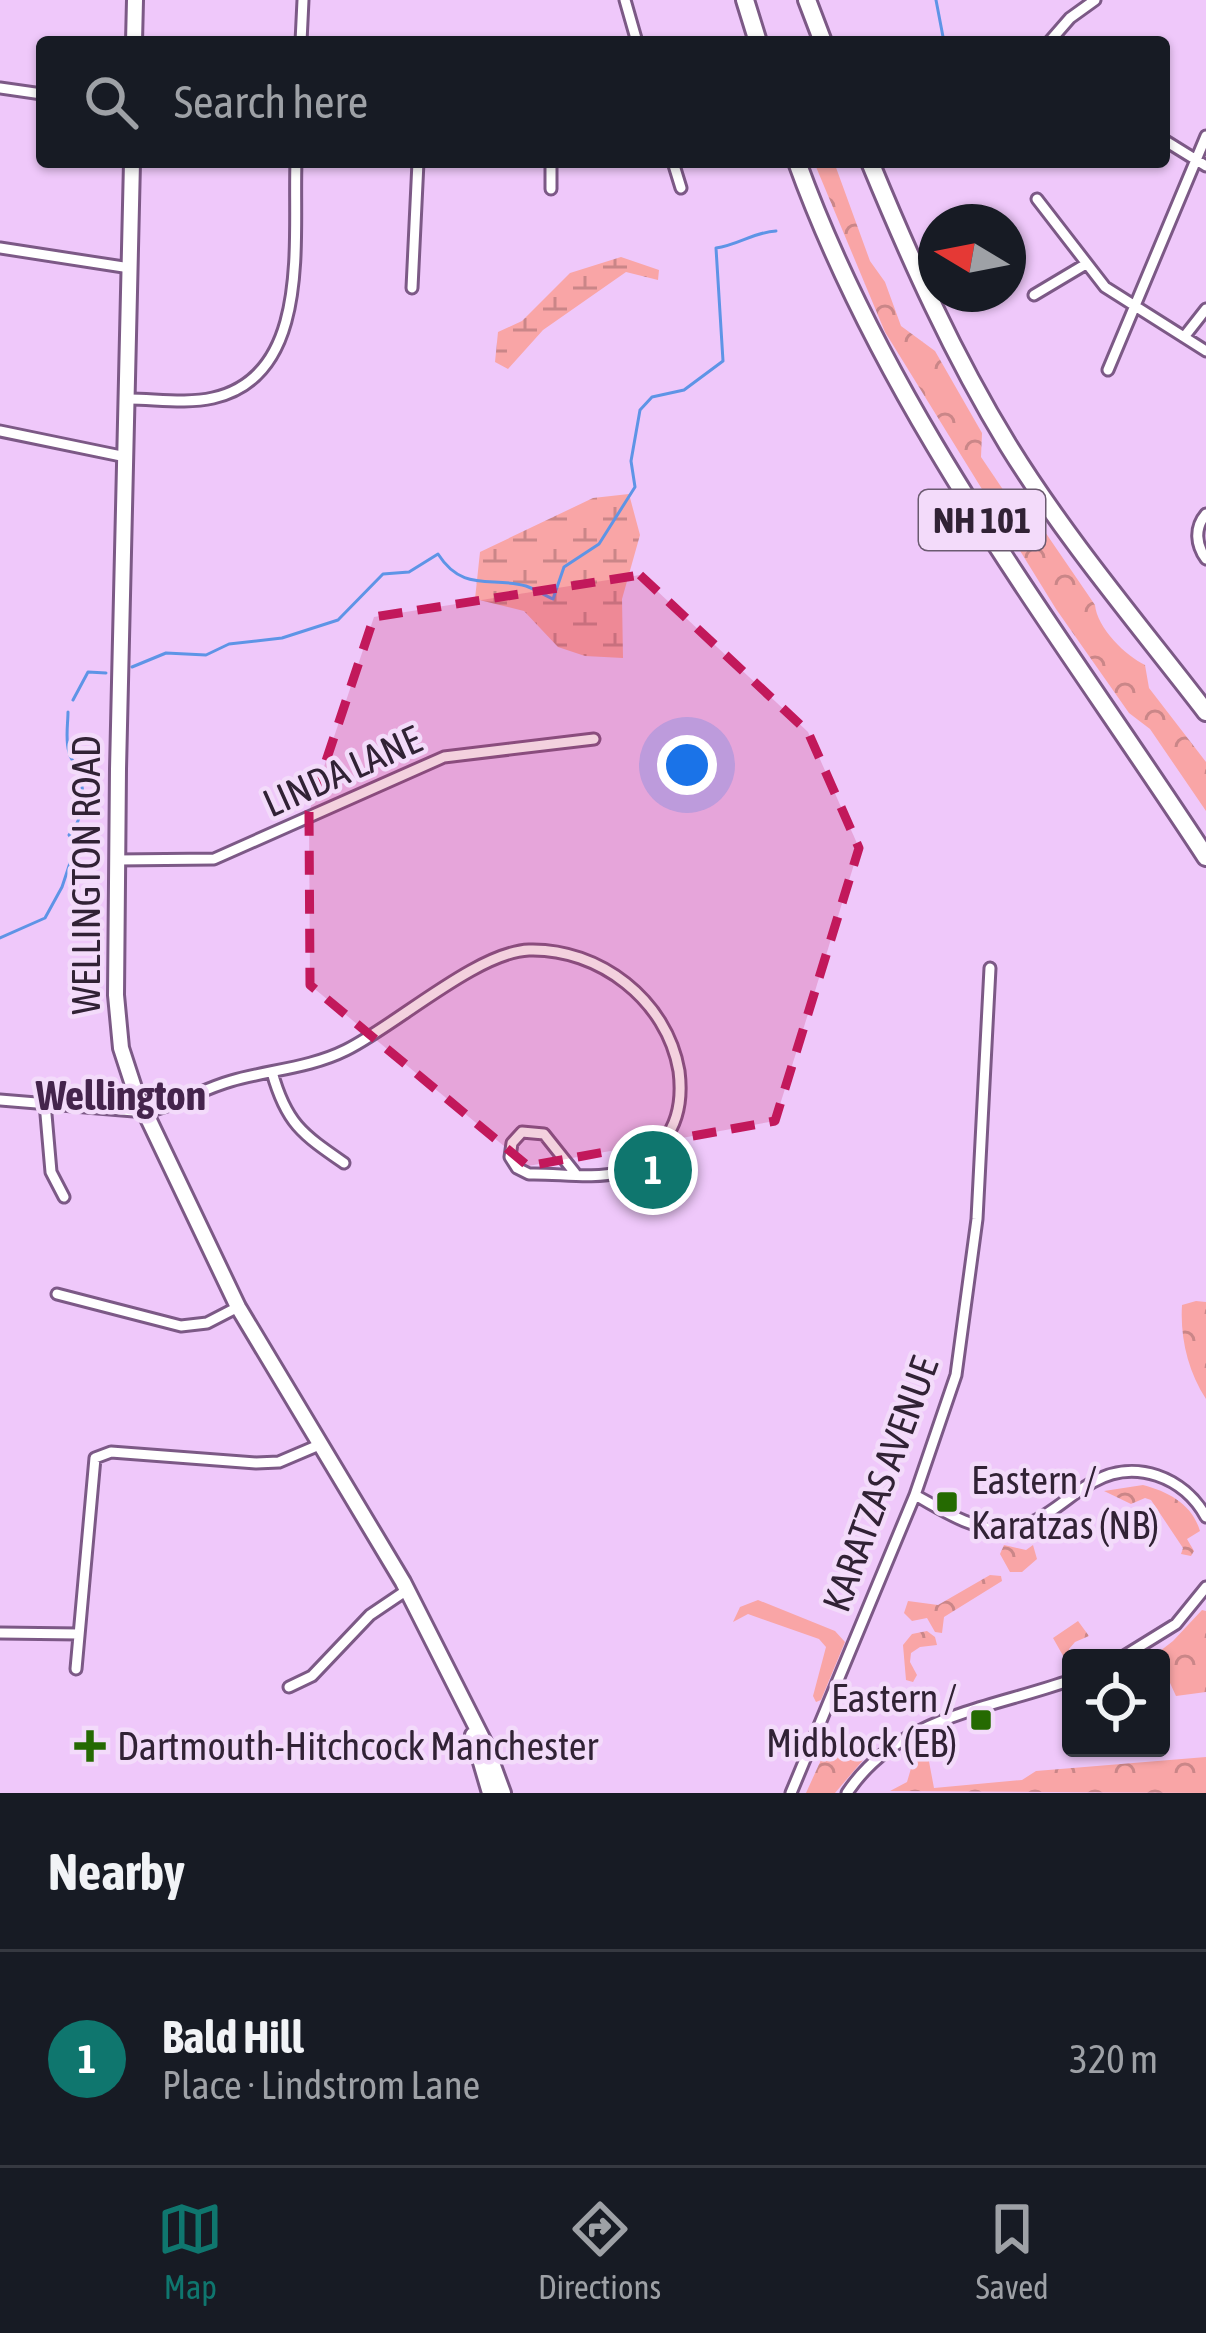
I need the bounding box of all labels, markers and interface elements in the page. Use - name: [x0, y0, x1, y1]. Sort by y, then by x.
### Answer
- search box: [36, 36, 1170, 168]
- icon: search: [78, 69, 144, 135]
- text: Search here: [174, 76, 368, 128]
- north arrow: [918, 204, 1026, 312]
- road number: NH 101: [919, 490, 1045, 550]
- street label: LINDA LANE: [256, 717, 428, 825]
- street label: WELLINGTON ROAD: [64, 735, 108, 1015]
- your location: [657, 735, 717, 795]
- district label: Wellington: [35, 1071, 206, 1119]
- pin: 1: [614, 1125, 692, 1215]
- street label: KARATZAS AVENUE: [814, 1350, 947, 1617]
- place label: Eastern / Karatzas (NB): [971, 1458, 1159, 1547]
- marker: Eastern / Karatzas (NB): [934, 1489, 960, 1515]
- map controls: [1062, 1649, 1170, 1757]
- button: locate: [1062, 1649, 1170, 1757]
- place label: Eastern / Midblock (EB): [766, 1676, 957, 1765]
- marker: Eastern / Midblock (EB): [968, 1707, 994, 1733]
- place label: Dartmouth-Hitchcock Manchester: [117, 1724, 599, 1768]
- marker: Dartmouth-Hitchcock Manchester: [74, 1730, 106, 1762]
- text: Nearby: [48, 1842, 185, 1901]
- text: Bald Hill: [162, 2011, 304, 2063]
- text: 1: [78, 2037, 96, 2081]
- text: 320 m: [1070, 2037, 1158, 2081]
- text: Place · Lindstrom Lane: [162, 2063, 480, 2107]
- tab: Map: [157, 2196, 223, 2306]
- tab: Directions: [538, 2196, 661, 2306]
- tab: Saved: [976, 2196, 1049, 2306]

